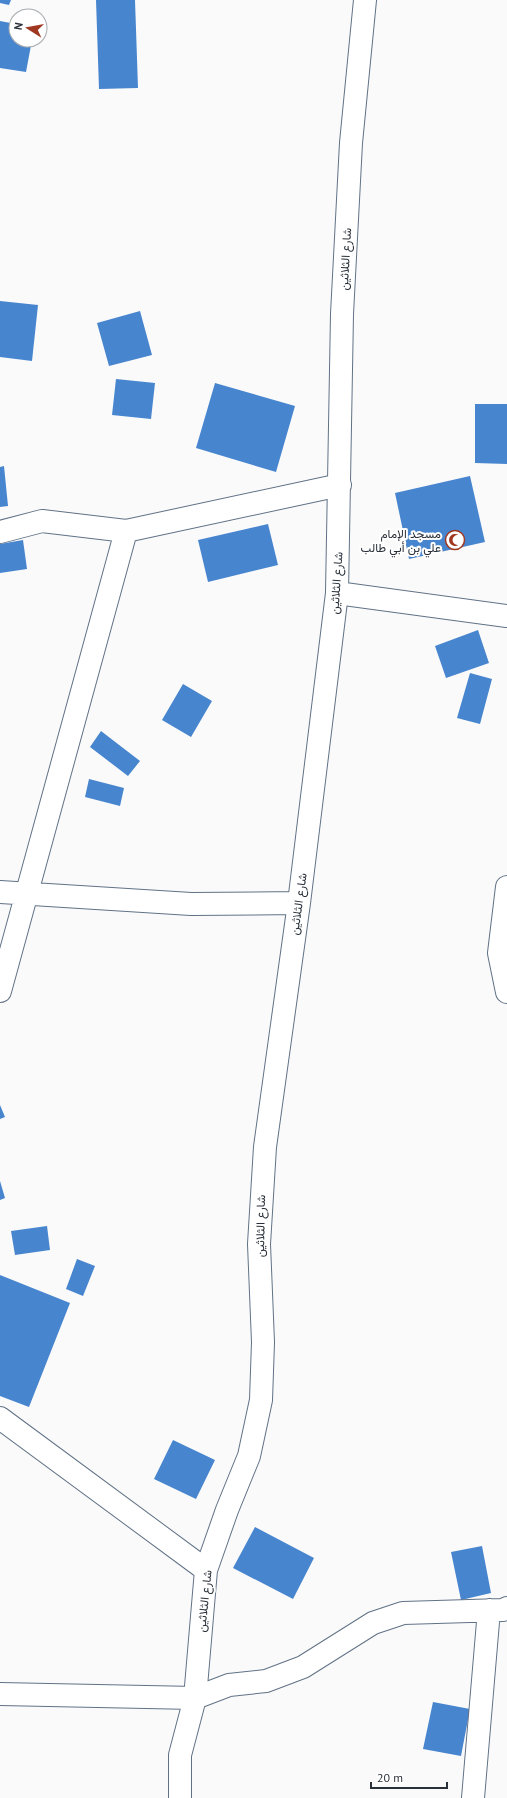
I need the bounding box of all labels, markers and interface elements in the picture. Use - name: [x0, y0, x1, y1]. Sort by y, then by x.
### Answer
- north arrow: [8, 8, 48, 48]
- text: N: [11, 21, 26, 31]
- street label: شارع الثلاثين: [336, 227, 356, 291]
- place label: مسجد الإمام علي بن أبي طالب: [361, 526, 441, 558]
- mosque icon: مسجد الإمام علي بن أبي طالب: [444, 529, 466, 551]
- street label: شارع الثلاثين: [326, 551, 348, 615]
- street label: شارع الثلاثين: [286, 872, 312, 936]
- street label: شارع الثلاثين: [252, 1195, 270, 1257]
- street label: شارع الثلاثين: [193, 1569, 217, 1633]
- scale bar: [371, 1764, 447, 1790]
- text: 20 m: [377, 1770, 403, 1785]

